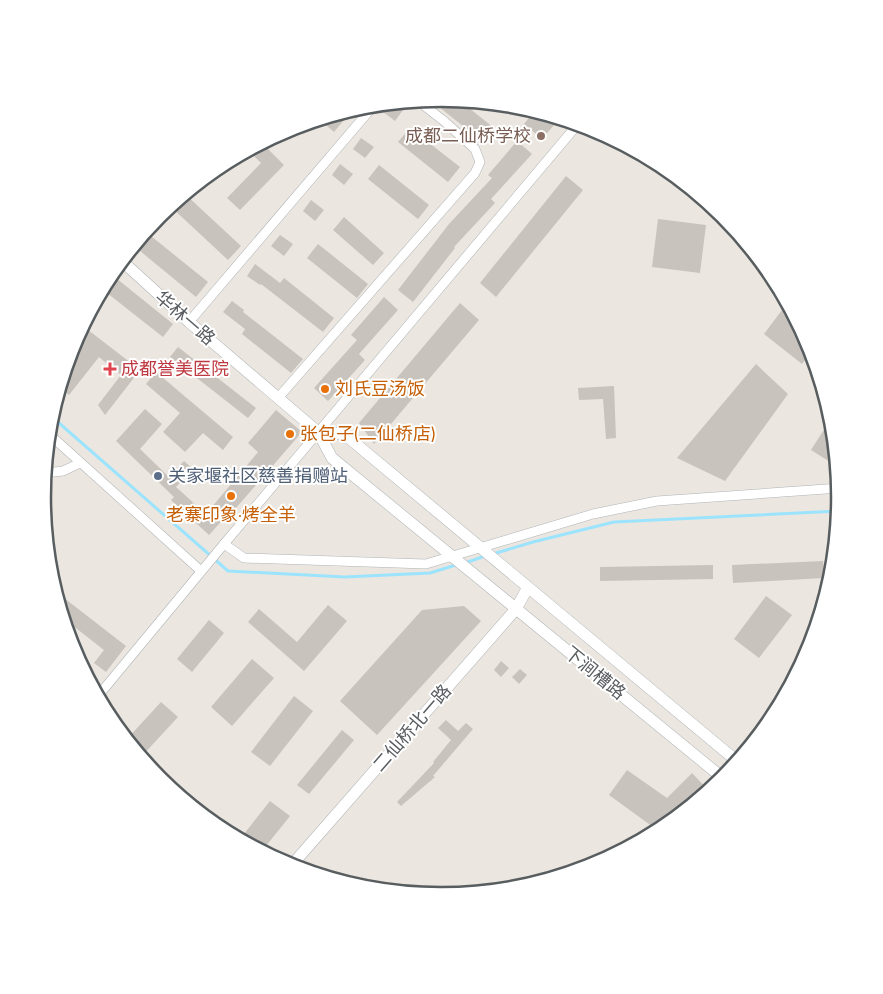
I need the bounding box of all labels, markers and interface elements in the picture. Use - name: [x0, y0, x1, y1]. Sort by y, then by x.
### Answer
- place label: 成都二仙桥学校: [405, 122, 531, 149]
- marker: 成都二仙桥学校: [535, 130, 547, 142]
- street label: 华林一路: [149, 284, 221, 351]
- place label: 成都誉美医院: [121, 355, 229, 382]
- marker: 成都誉美医院: [103, 362, 117, 376]
- place label: 刘氏豆汤饭: [335, 375, 425, 402]
- marker: 刘氏豆汤饭: [319, 383, 331, 395]
- place label: 张包子(二仙桥店): [300, 420, 436, 447]
- marker: 张包子(二仙桥店): [284, 428, 296, 440]
- place label: 关家堰社区慈善捐赠站: [168, 462, 348, 489]
- marker: 关家堰社区慈善捐赠站: [152, 470, 164, 482]
- marker: 老寨印象·烤全羊: [225, 490, 237, 502]
- place label: 老寨印象·烤全羊: [166, 501, 296, 528]
- street label: 下涧槽路: [559, 639, 632, 706]
- street label: 二仙桥北一路: [366, 678, 457, 777]

